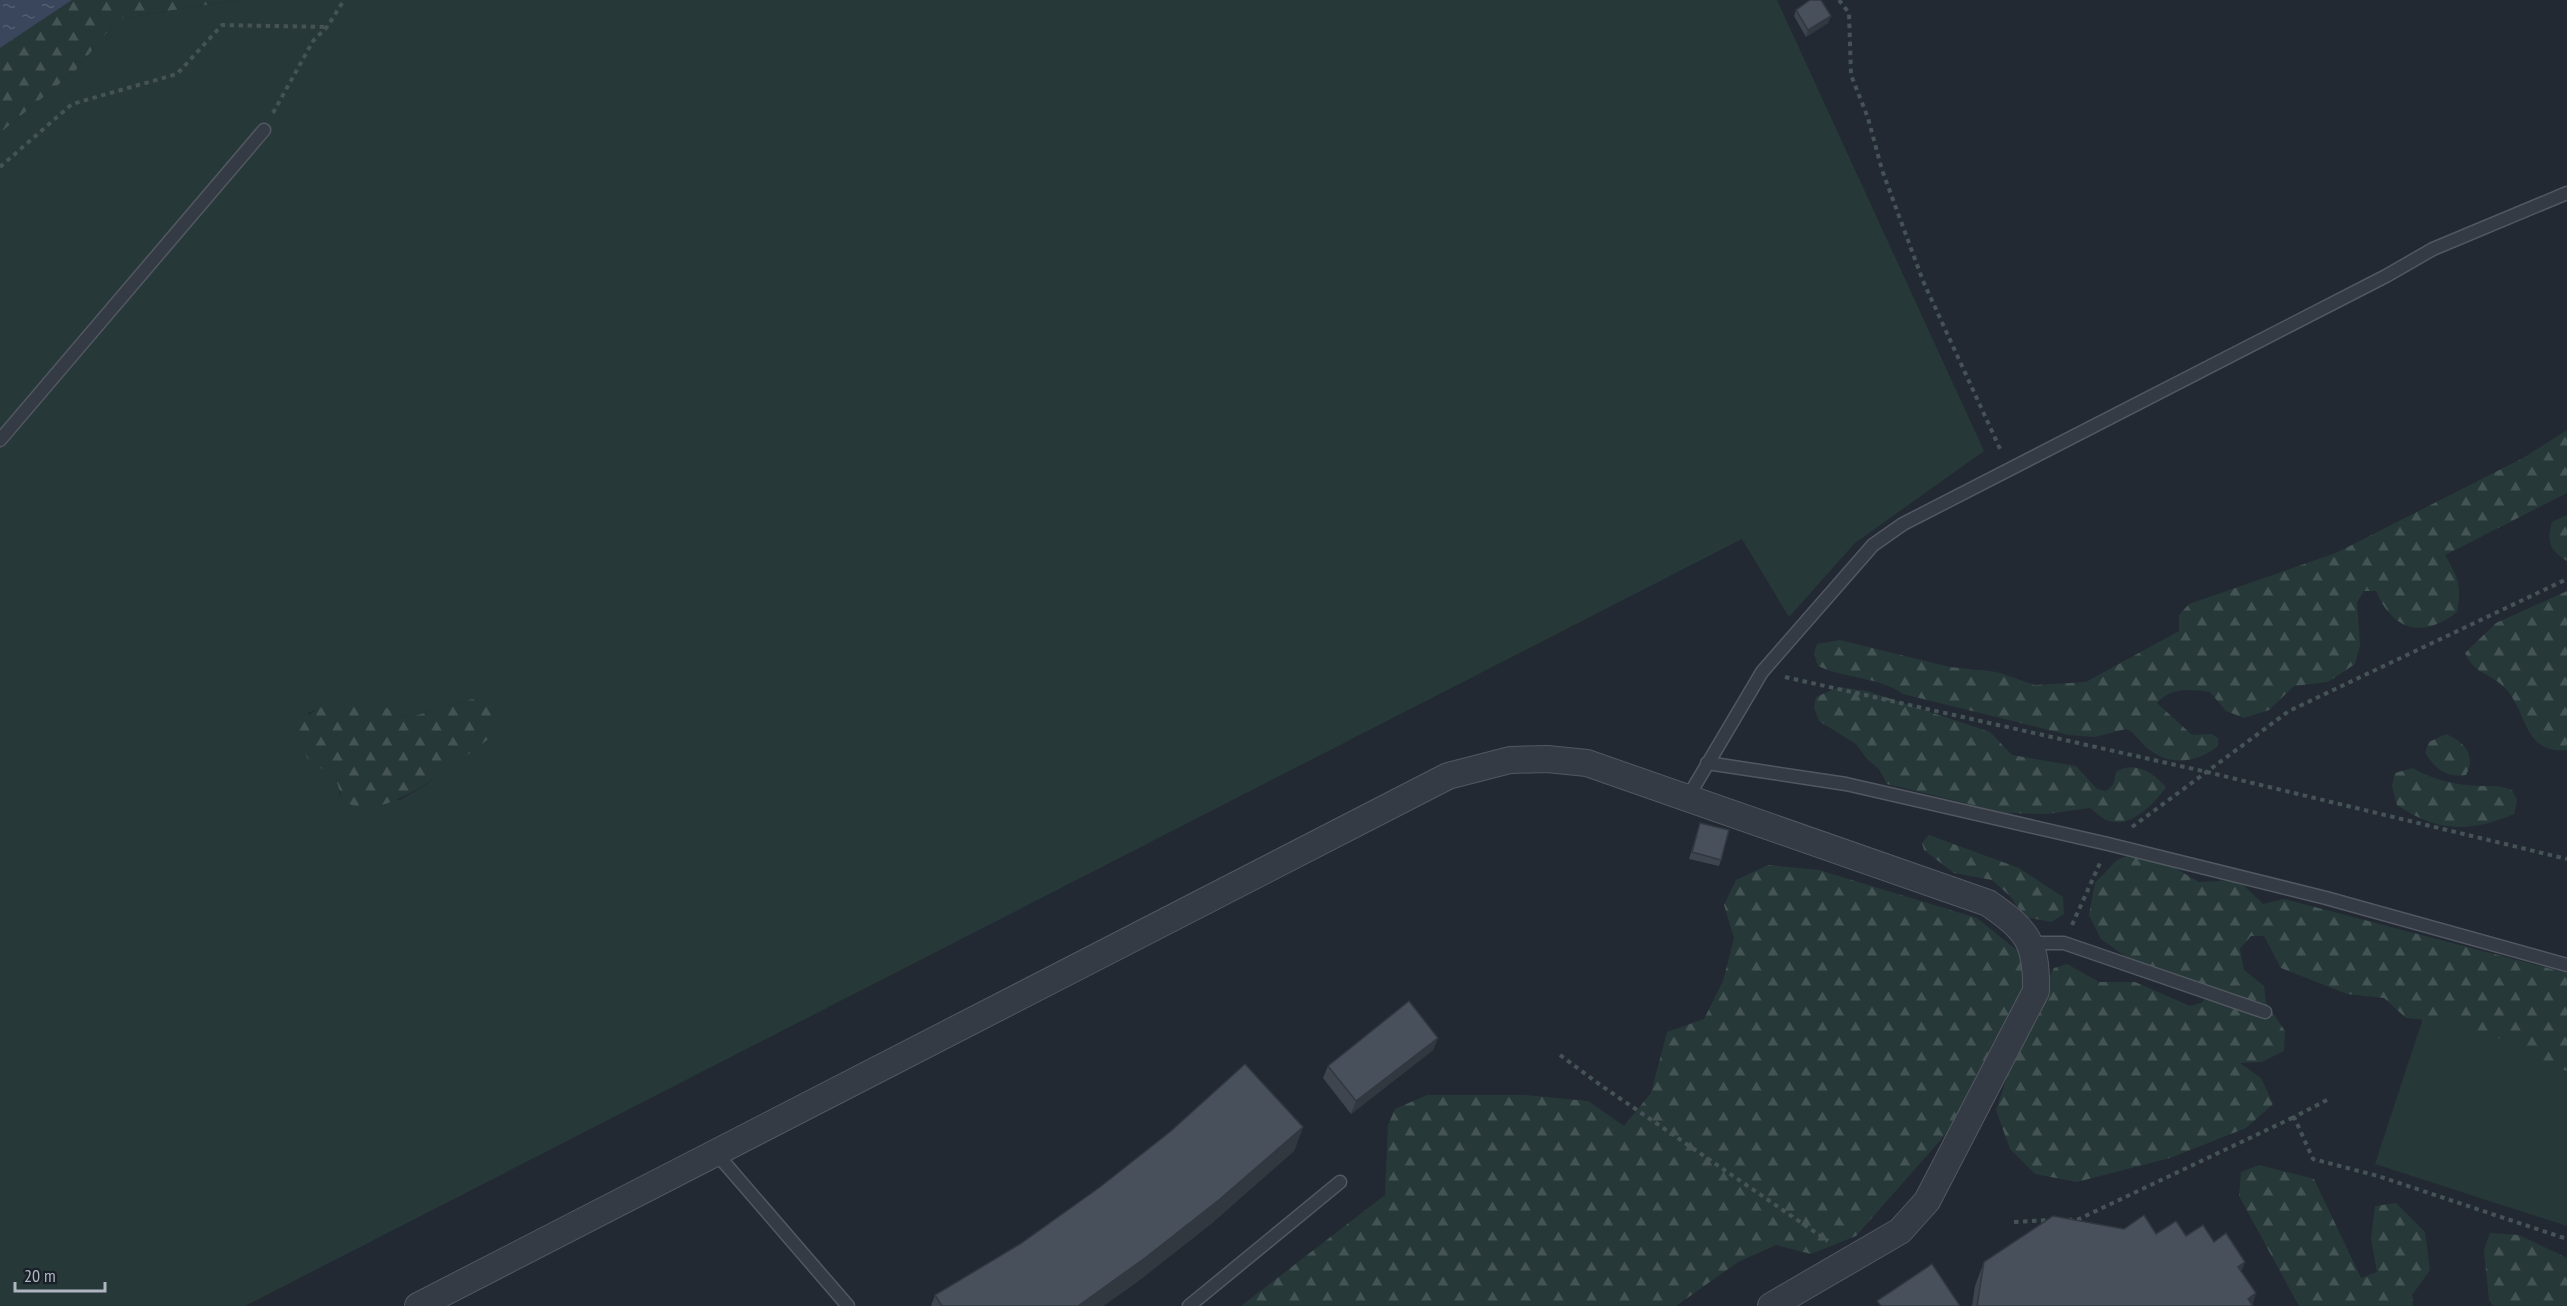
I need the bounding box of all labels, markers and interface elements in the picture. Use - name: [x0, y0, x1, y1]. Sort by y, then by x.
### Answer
- scale bar: [15, 1255, 105, 1293]
- text: 20 m: [24, 1264, 56, 1287]

